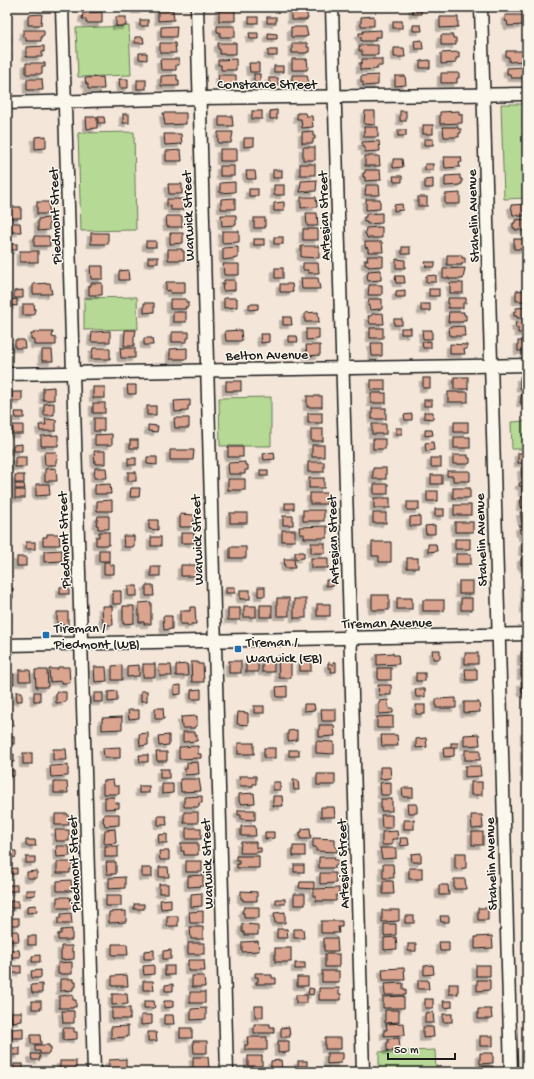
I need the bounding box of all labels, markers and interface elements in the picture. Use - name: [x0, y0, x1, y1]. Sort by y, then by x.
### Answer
- street label: Constance Street: [217, 77, 318, 94]
- street label: Piedmont Street: [46, 166, 67, 265]
- street label: Stahelin Avenue: [464, 168, 485, 263]
- street label: Warwick Street: [179, 169, 200, 261]
- street label: Artesian Street: [315, 170, 336, 261]
- street label: Belton Avenue: [225, 347, 309, 366]
- street label: Piedmont Street: [55, 490, 76, 589]
- street label: Stahelin Avenue: [472, 492, 493, 587]
- street label: Warwick Street: [188, 493, 209, 585]
- street label: Artesian Street: [324, 494, 345, 585]
- street label: Tireman Avenue: [341, 615, 433, 634]
- place label: Tireman / Piedmont (WB): [53, 621, 140, 654]
- marker: Tireman / Piedmont (WB): [41, 630, 51, 640]
- place label: Tireman / Warwick (EB): [245, 635, 323, 668]
- marker: Tireman / Warwick (EB): [233, 644, 243, 654]
- street label: Piedmont Street: [65, 814, 86, 913]
- street label: Stahelin Avenue: [482, 816, 503, 911]
- street label: Warwick Street: [198, 817, 219, 909]
- street label: Artesian Street: [334, 818, 355, 909]
- scale bar: [388, 1035, 455, 1061]
- text: 50 m: [394, 1044, 419, 1058]

